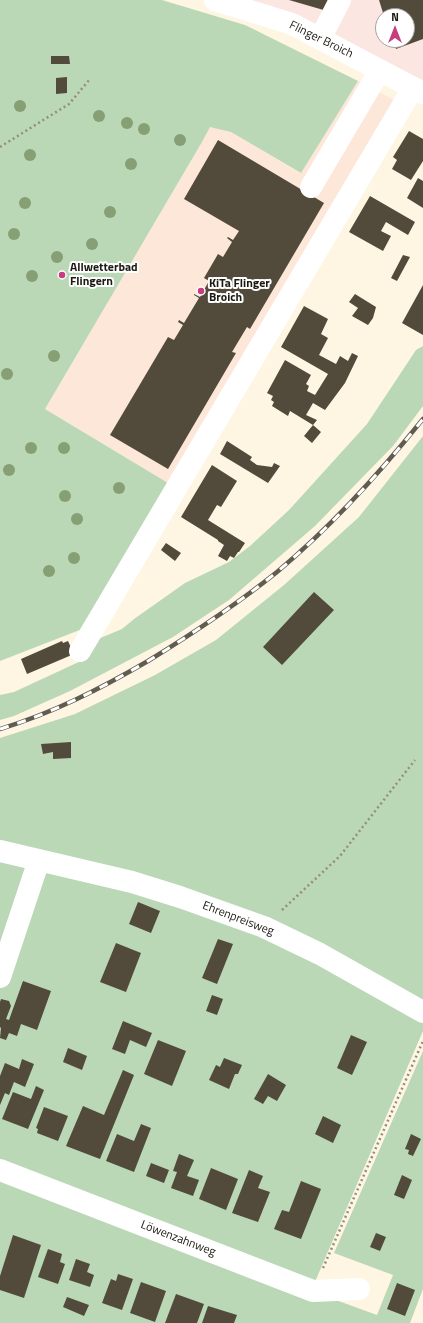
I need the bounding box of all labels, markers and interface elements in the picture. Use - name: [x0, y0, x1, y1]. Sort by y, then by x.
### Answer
- north arrow: [375, 8, 415, 48]
- text: N: [391, 9, 399, 25]
- street label: Flinger Broich: [287, 18, 355, 62]
- place label: Allwetterbad Flingern: [70, 261, 138, 289]
- marker: Allwetterbad Flingern: [57, 270, 67, 280]
- place label: KiTa Flinger Broich: [209, 277, 270, 305]
- marker: KiTa Flinger Broich: [196, 286, 206, 296]
- street label: Ehrenpreisweg: [200, 899, 276, 939]
- street label: Löwenzahnweg: [138, 1218, 218, 1260]

